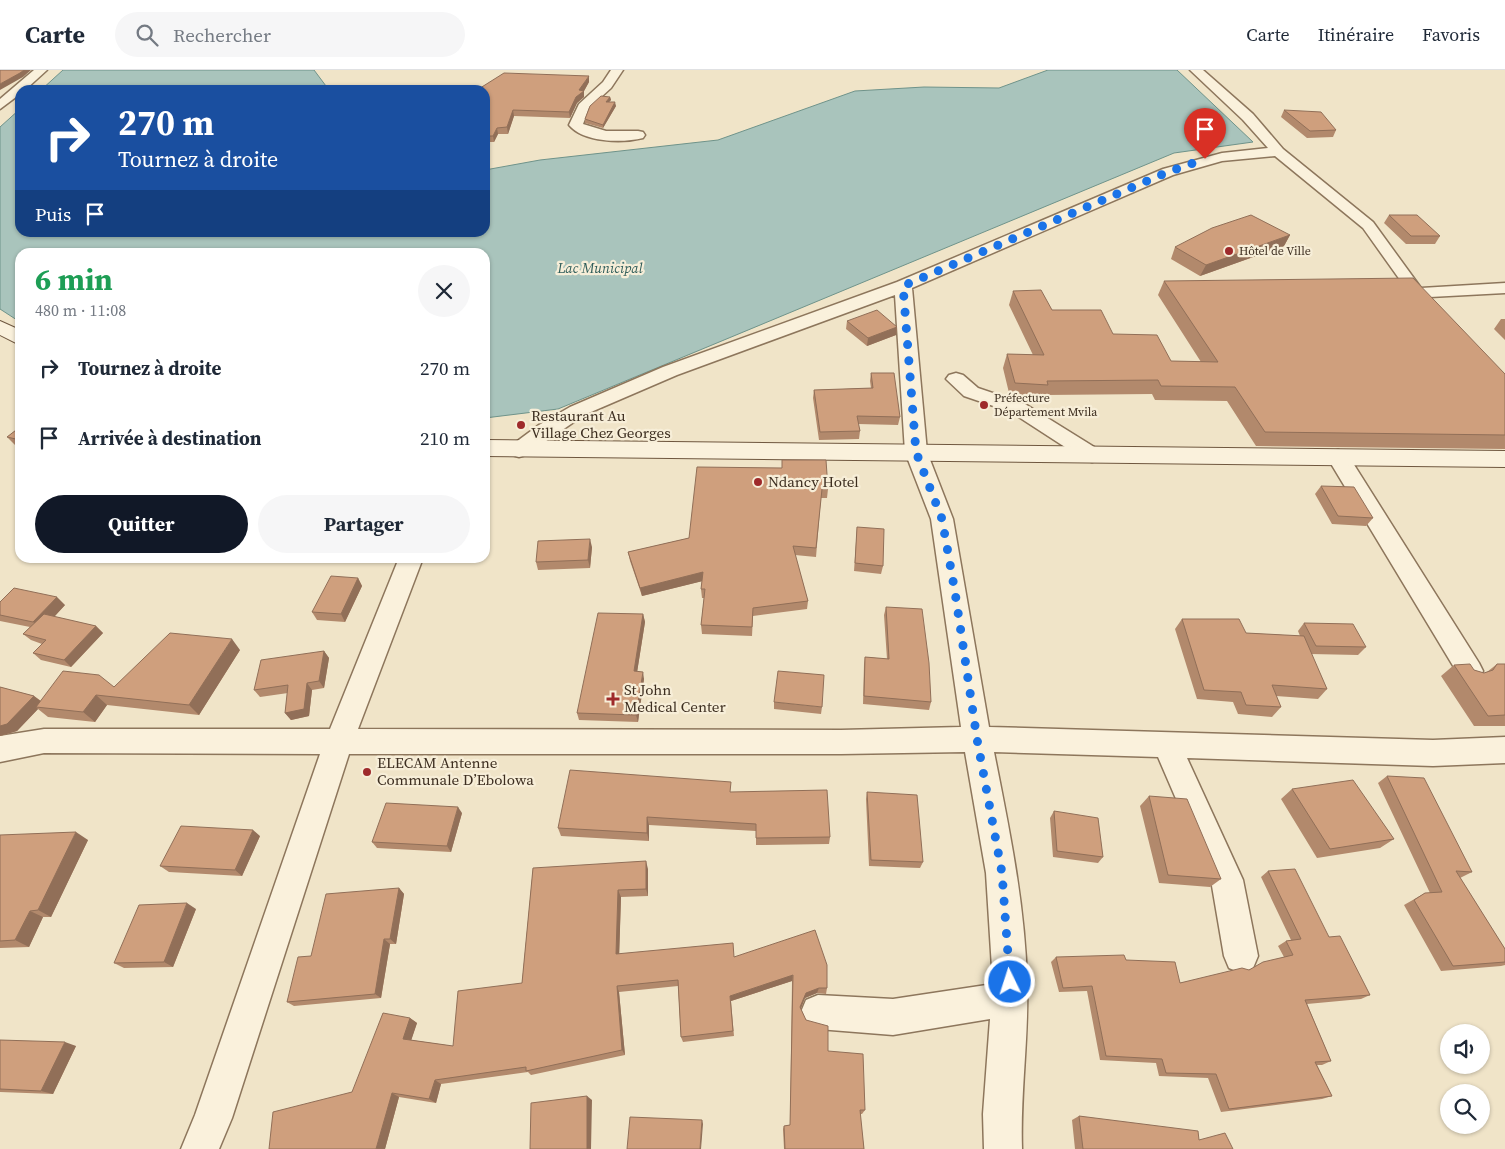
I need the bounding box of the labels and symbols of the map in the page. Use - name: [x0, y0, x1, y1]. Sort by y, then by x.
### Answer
- pin: [1184, 108, 1226, 159]
- place label: Hôtel de Ville: [1239, 243, 1311, 259]
- marker: Hôtel de Ville: [1223, 245, 1235, 257]
- water label: Lac Municipal: [556, 258, 643, 278]
- place label: Préfecture Département Mvila: [994, 390, 1098, 420]
- marker: Préfecture Département Mvila: [978, 399, 990, 411]
- place label: Restaurant Au Village Chez Georges: [531, 405, 671, 443]
- marker: Restaurant Au Village Chez Georges: [515, 419, 527, 431]
- place label: Ndancy Hotel: [768, 471, 859, 492]
- marker: Ndancy Hotel: [752, 476, 764, 488]
- place label: St John Medical Center: [624, 679, 726, 717]
- marker: St John Medical Center: [606, 692, 620, 706]
- place label: ELECAM Antenne Communale D’Ebolowa: [377, 752, 534, 790]
- marker: ELECAM Antenne Communale D’Ebolowa: [361, 766, 373, 778]
- position arrow: [983, 955, 1035, 1007]

